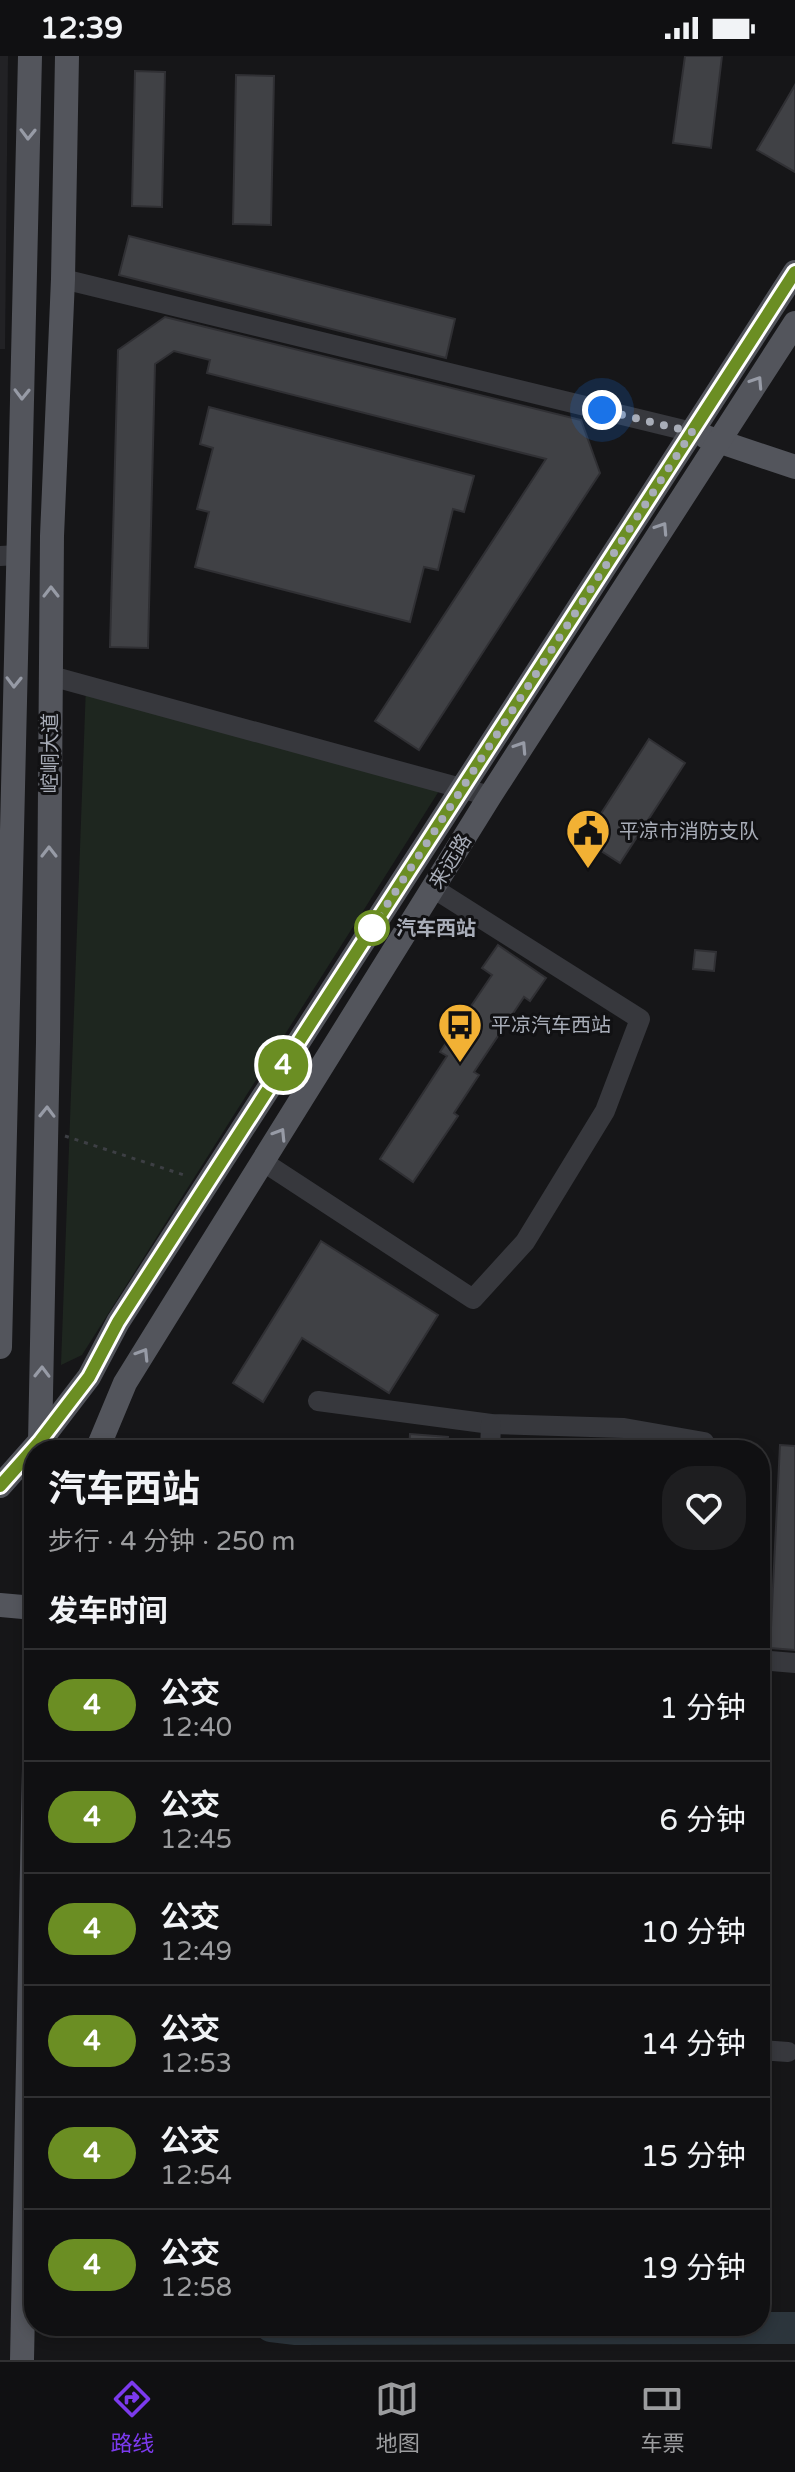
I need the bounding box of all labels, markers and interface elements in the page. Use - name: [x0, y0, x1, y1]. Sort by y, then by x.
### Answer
- text: 12:39: [40, 10, 123, 47]
- one-way arrow: [20, 128, 37, 141]
- one-way arrow: [747, 377, 762, 391]
- one-way arrow: [13, 388, 30, 401]
- your location: [582, 390, 622, 430]
- one-way arrow: [653, 523, 668, 537]
- one-way arrow: [42, 585, 60, 598]
- one-way arrow: [6, 676, 23, 689]
- street label: 崆峒大道: [39, 713, 63, 793]
- one-way arrow: [512, 741, 527, 756]
- public building icon: 平凉市消防支队: [564, 807, 612, 870]
- place label: 平凉市消防支队: [619, 820, 759, 844]
- street label: 来远路: [425, 830, 477, 893]
- one-way arrow: [40, 845, 58, 858]
- marker: 汽车西站: [355, 911, 389, 945]
- place label: 汽车西站: [396, 917, 476, 941]
- bus stop icon: 平凉汽车西站: [436, 1001, 484, 1064]
- place label: 平凉汽车西站: [491, 1014, 611, 1038]
- line badge: 4: [257, 1039, 309, 1091]
- text: 4: [274, 1048, 292, 1082]
- one-way arrow: [38, 1105, 55, 1118]
- one-way arrow: [270, 1128, 285, 1142]
- one-way arrow: [133, 1349, 148, 1363]
- one-way arrow: [33, 1365, 50, 1378]
- button: heart: [662, 1466, 746, 1550]
- text: 汽车西站: [48, 1467, 200, 1513]
- text: 步行 · 4 分钟 · 250 m: [48, 1526, 295, 1557]
- text: 发车时间: [48, 1593, 168, 1630]
- text: 公交: [160, 1675, 220, 1712]
- text: 4: [83, 1688, 101, 1722]
- text: 1 分钟: [659, 1690, 746, 1727]
- text: 12:40: [160, 1712, 232, 1743]
- text: 公交: [160, 1787, 220, 1824]
- text: 4: [83, 1800, 101, 1834]
- text: 6 分钟: [659, 1802, 746, 1839]
- text: 12:45: [160, 1824, 232, 1855]
- text: 公交: [160, 1899, 220, 1936]
- text: 4: [83, 1912, 101, 1946]
- text: 10 分钟: [641, 1914, 746, 1951]
- text: 12:49: [160, 1936, 232, 1967]
- text: 公交: [160, 2011, 220, 2048]
- text: 4: [83, 2024, 101, 2058]
- text: 14 分钟: [641, 2026, 746, 2063]
- text: 12:53: [160, 2048, 232, 2079]
- text: 公交: [160, 2123, 220, 2160]
- text: 4: [83, 2136, 101, 2170]
- text: 15 分钟: [641, 2138, 746, 2175]
- text: 12:54: [160, 2160, 232, 2191]
- text: 公交: [160, 2235, 220, 2272]
- text: 4: [83, 2248, 101, 2282]
- text: 19 分钟: [641, 2250, 746, 2287]
- text: 12:58: [160, 2272, 232, 2303]
- tab: 路线: [110, 2377, 155, 2457]
- tab: 地图: [375, 2377, 420, 2457]
- tab: 车票: [640, 2377, 685, 2457]

